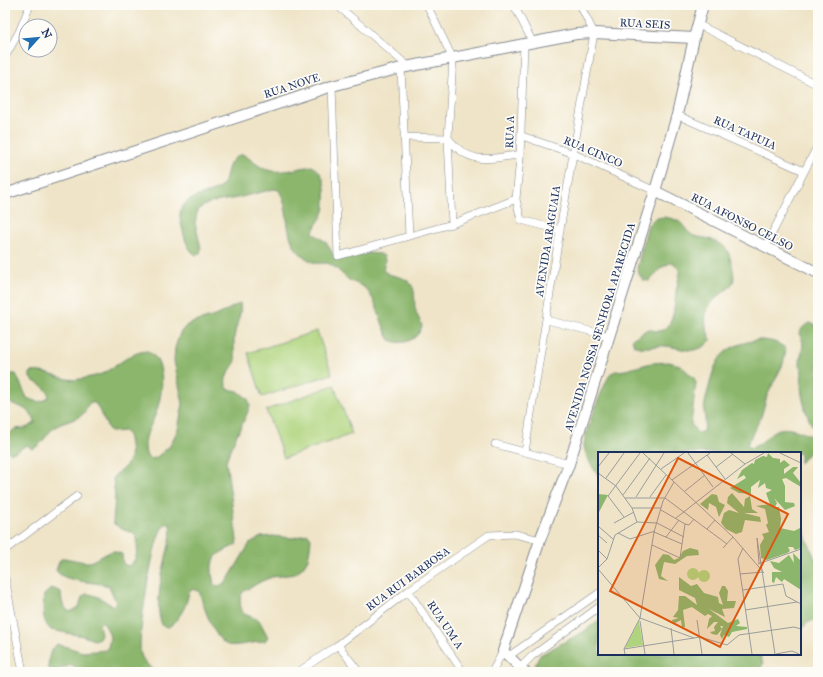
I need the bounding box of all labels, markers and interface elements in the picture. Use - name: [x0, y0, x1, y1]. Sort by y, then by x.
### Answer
- street label: RUA SEIS: [619, 16, 671, 32]
- north arrow: [18, 18, 58, 58]
- text: N: [39, 27, 55, 41]
- street label: RUA NOVE: [262, 71, 322, 101]
- street label: RUA TAPUIA: [712, 113, 779, 153]
- street label: RUA A: [503, 115, 517, 149]
- street label: RUA CINCO: [562, 134, 624, 170]
- street label: AVENIDA ARAGUAIA: [533, 184, 563, 299]
- street label: RUA AFONSO CELSO: [689, 191, 795, 253]
- street label: AVENIDA NOSSA SENHORA APARECIDA: [562, 220, 638, 434]
- inset map: [598, 452, 801, 655]
- street label: RUA RUI BARBOSA: [364, 544, 453, 614]
- street label: RUA UM A: [424, 598, 466, 652]

